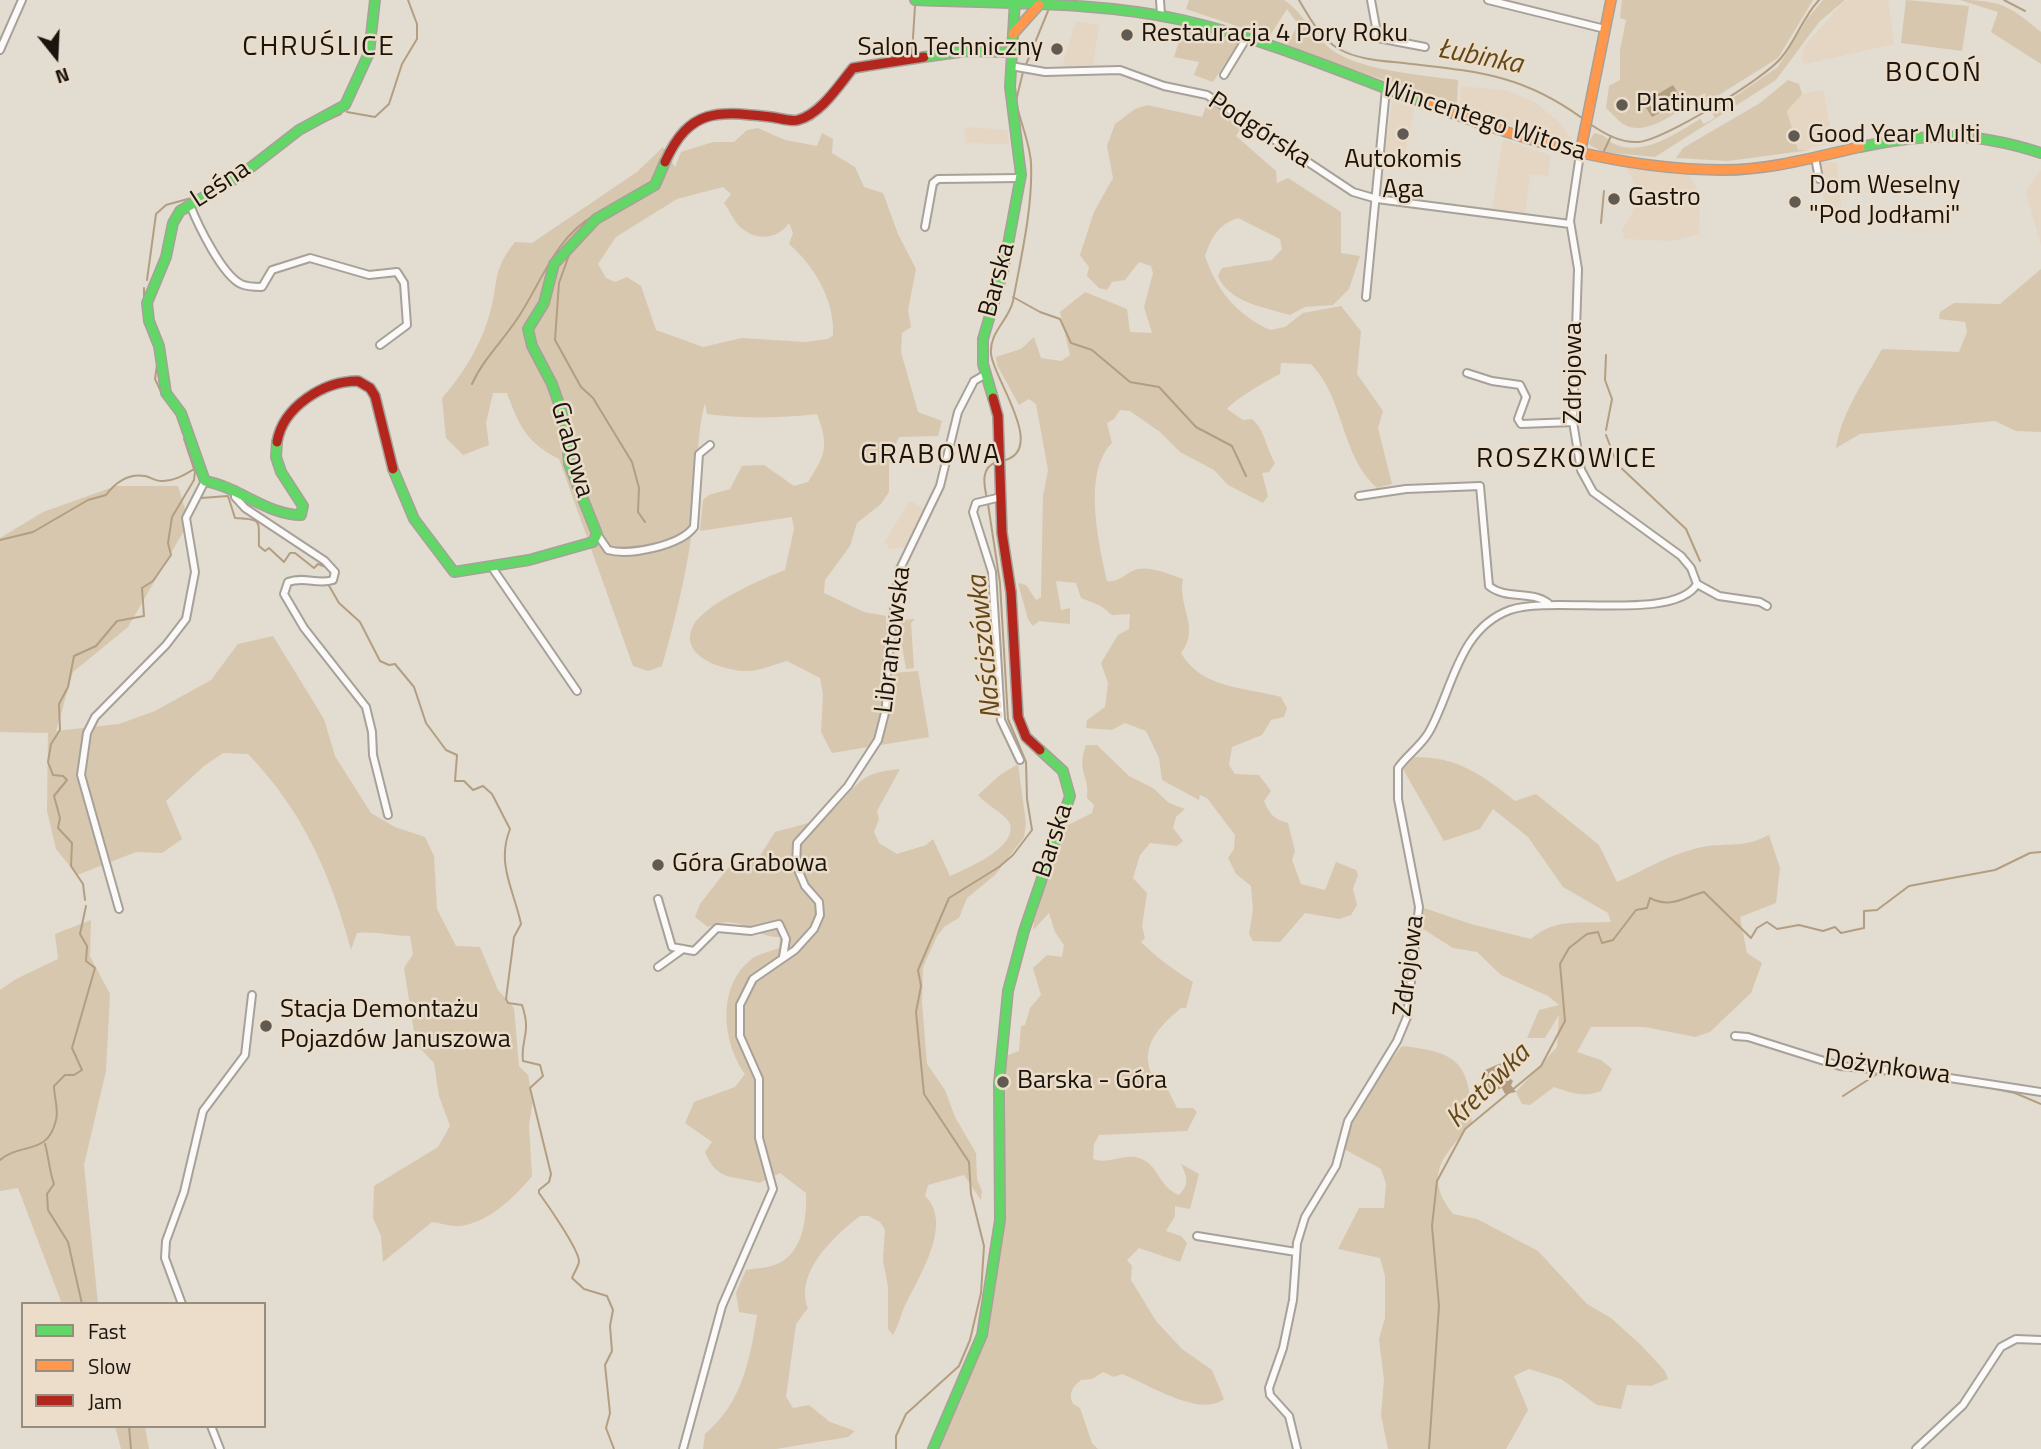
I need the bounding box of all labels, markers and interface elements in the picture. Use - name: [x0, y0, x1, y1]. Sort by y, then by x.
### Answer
- place label: Restauracja 4 Pory Roku: [1141, 19, 1408, 51]
- north arrow: [21, 21, 91, 91]
- marker: Restauracja 4 Pory Roku: [1119, 27, 1135, 43]
- district label: CHRUŚLICE: [243, 31, 395, 65]
- place label: Salon Techniczny: [858, 33, 1043, 65]
- water label: Łubinka: [1435, 33, 1525, 83]
- marker: Salon Techniczny: [1049, 41, 1065, 57]
- district label: BOCOŃ: [1886, 57, 1982, 91]
- text: N: [52, 61, 73, 92]
- street label: Wincentego Witosa: [1378, 73, 1590, 169]
- street label: Podgórska: [1202, 86, 1316, 176]
- place label: Platinum: [1636, 89, 1735, 121]
- marker: Platinum: [1614, 97, 1630, 113]
- place label: Good Year Multi: [1808, 120, 1980, 152]
- marker: Autokomis Aga: [1395, 126, 1411, 142]
- marker: Good Year Multi: [1786, 128, 1802, 144]
- place label: Autokomis Aga: [1344, 145, 1462, 206]
- street label: Leśna: [185, 154, 257, 216]
- place label: Dom Weselny "Pod Jodłami": [1809, 171, 1960, 232]
- place label: Gastro: [1628, 183, 1701, 215]
- marker: Gastro: [1606, 191, 1622, 207]
- marker: Dom Weselny "Pod Jodłami": [1787, 194, 1803, 210]
- street label: Barska: [973, 239, 1023, 321]
- street label: Zdrojowa: [1559, 322, 1591, 424]
- street label: Grabowa: [542, 399, 600, 501]
- district label: GRABOWA: [861, 439, 1001, 473]
- district label: ROSZKOWICE: [1477, 443, 1657, 477]
- street label: Librantowska: [870, 565, 918, 715]
- water label: Naściszówka: [962, 573, 1010, 721]
- street label: Barska: [1027, 800, 1081, 882]
- place label: Góra Grabowa: [672, 849, 828, 881]
- marker: Góra Grabowa: [650, 857, 666, 873]
- street label: Zdrojowa: [1388, 914, 1432, 1018]
- place label: Stacja Demontażu Pojazdów Januszowa: [280, 995, 511, 1056]
- marker: Stacja Demontażu Pojazdów Januszowa: [258, 1018, 274, 1034]
- water label: Kretówka: [1440, 1038, 1538, 1136]
- street label: Dożynkowa: [1822, 1044, 1952, 1092]
- place label: Barska - Góra: [1017, 1066, 1167, 1098]
- marker: Barska - Góra: [995, 1074, 1011, 1090]
- legend: [21, 1302, 266, 1428]
- text: Fast: [88, 1315, 126, 1347]
- text: Slow: [88, 1350, 131, 1382]
- text: Jam: [88, 1385, 122, 1417]

